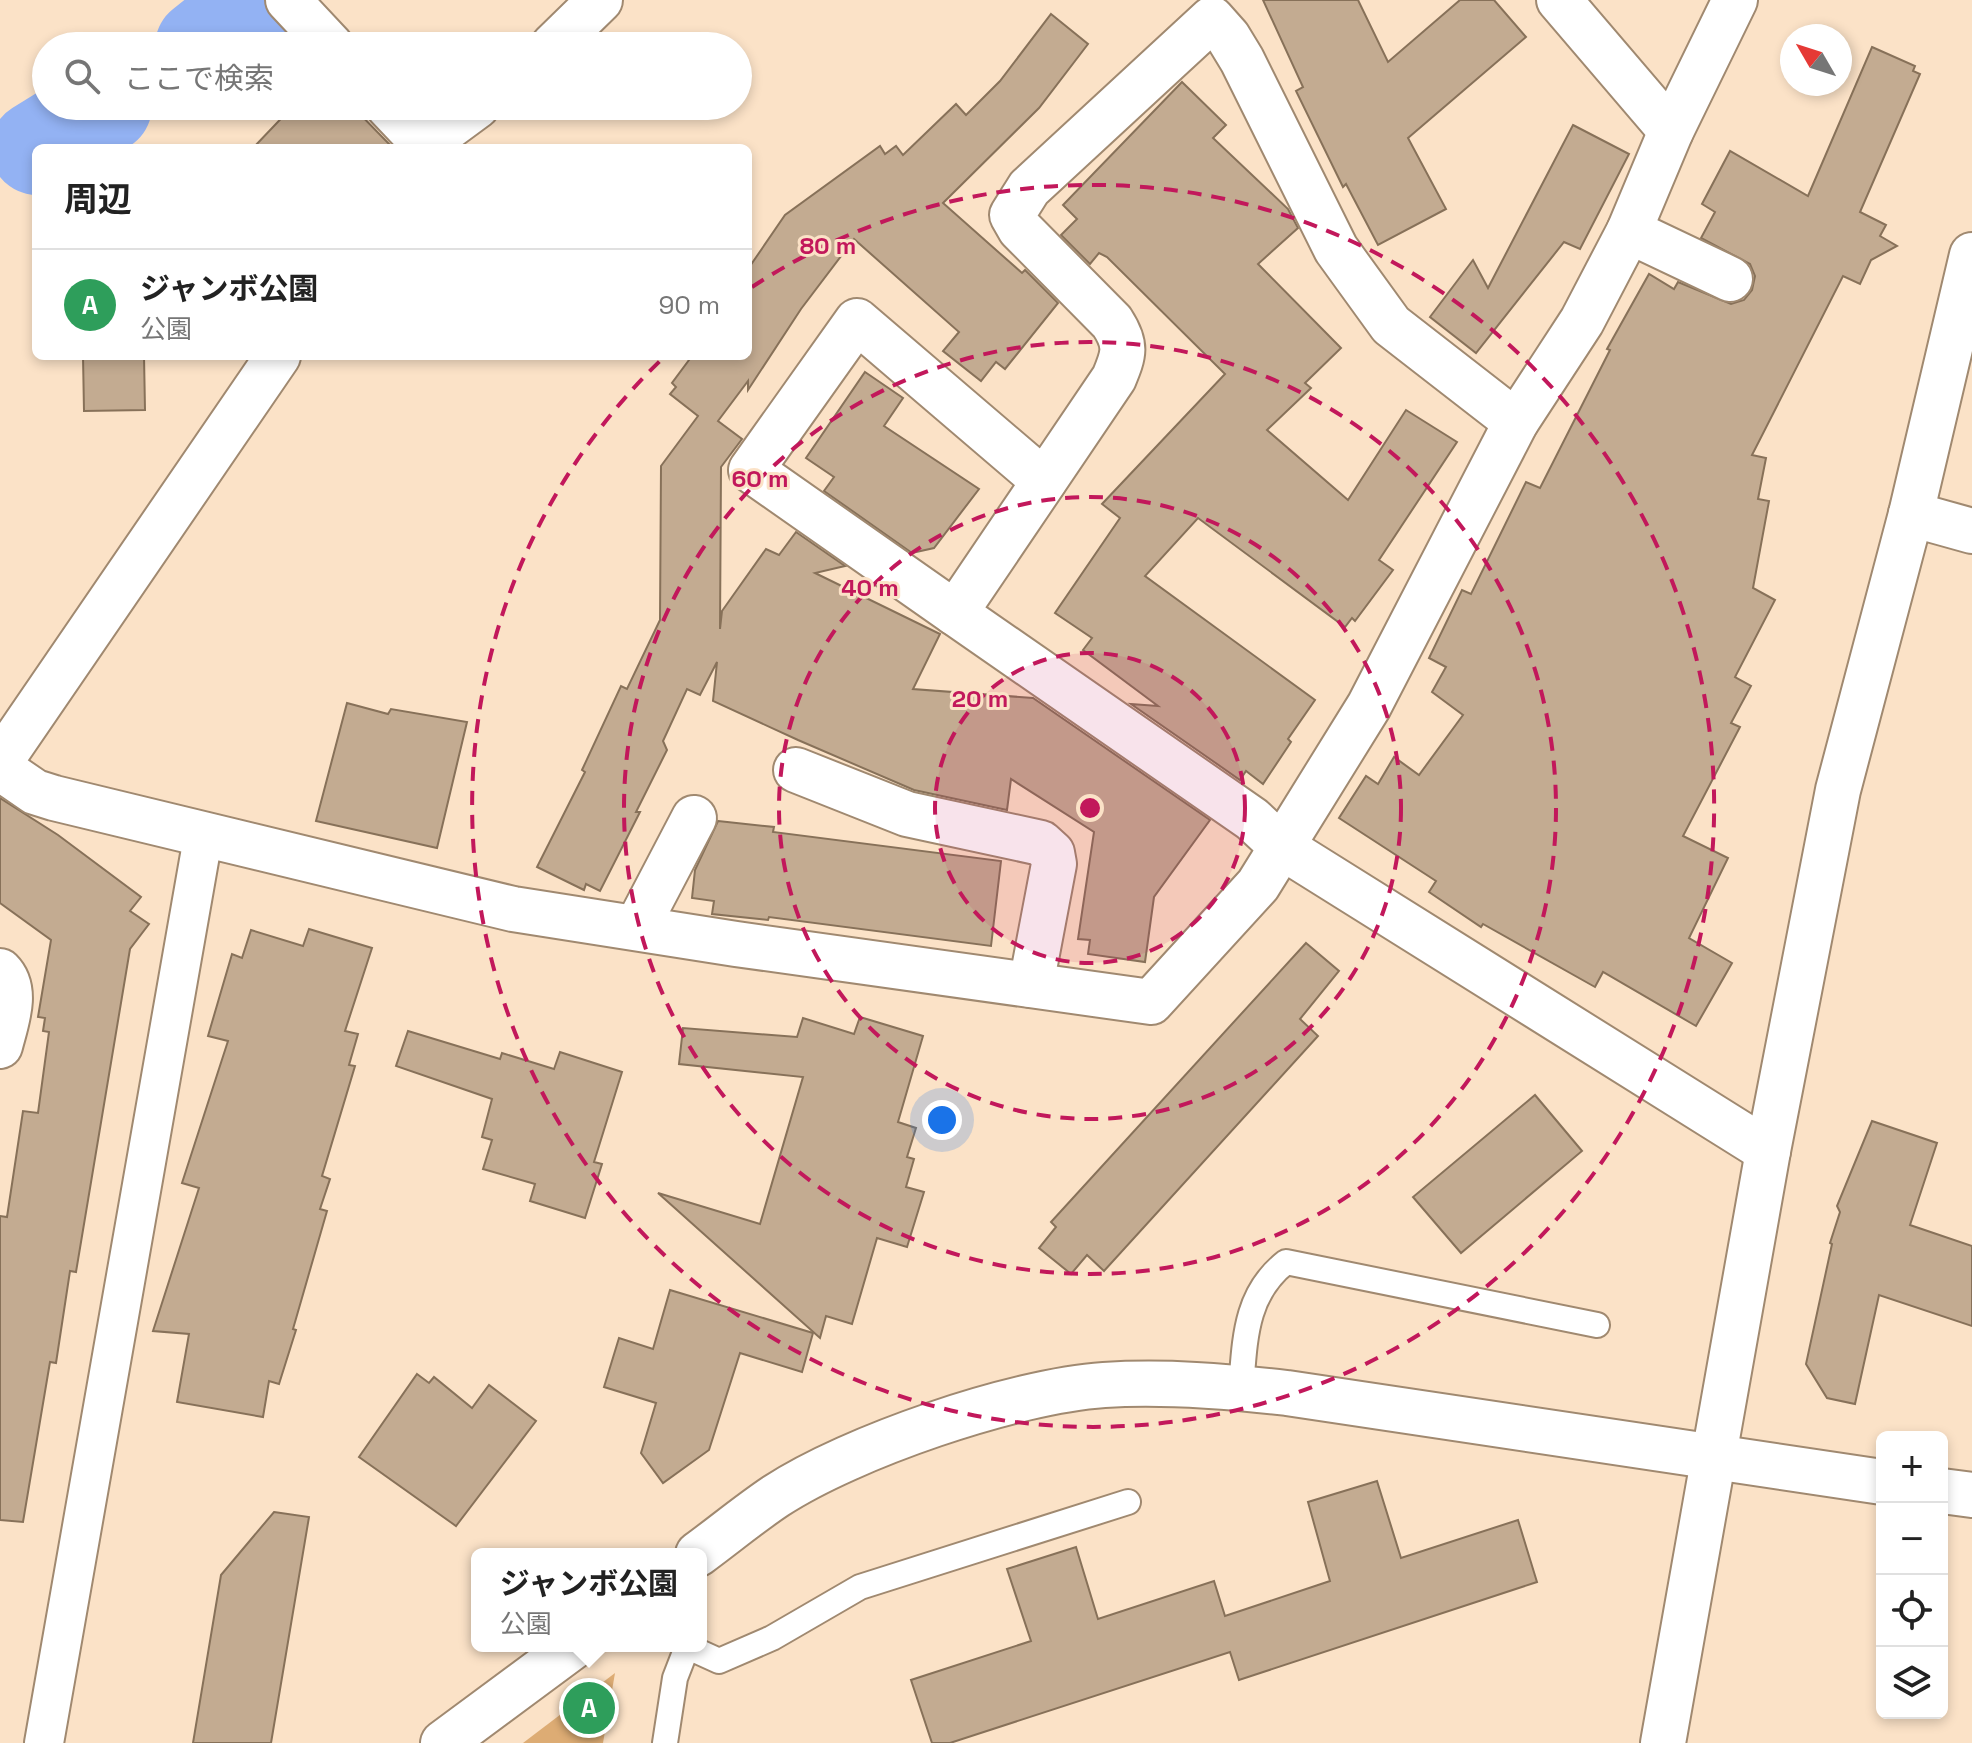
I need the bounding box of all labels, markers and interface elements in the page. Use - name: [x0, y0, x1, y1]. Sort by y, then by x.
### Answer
- north arrow: [1780, 24, 1852, 96]
- search box: [32, 32, 752, 120]
- icon: search: [60, 54, 104, 98]
- text: ここで検索: [124, 59, 274, 98]
- text: 周辺: [64, 178, 132, 221]
- text: 80 m: [800, 230, 856, 261]
- text: ジャンボ公園: [140, 269, 319, 308]
- text: A: [82, 288, 98, 322]
- text: 90 m: [658, 288, 720, 322]
- text: 公園: [140, 312, 192, 346]
- text: 60 m: [732, 463, 788, 494]
- text: 40 m: [841, 572, 899, 603]
- text: 20 m: [952, 683, 1008, 714]
- centre of rings: [1076, 794, 1104, 822]
- your location: [922, 1100, 962, 1140]
- map controls: [1876, 1431, 1948, 1719]
- button: +: [1876, 1431, 1948, 1503]
- button: −: [1876, 1503, 1948, 1575]
- popup: [471, 1548, 707, 1652]
- text: ジャンボ公園: [500, 1564, 678, 1603]
- button: locate: [1876, 1575, 1948, 1647]
- text: 公園: [500, 1607, 552, 1641]
- button: layers: [1876, 1647, 1948, 1719]
- pin: A: [563, 1678, 615, 1738]

